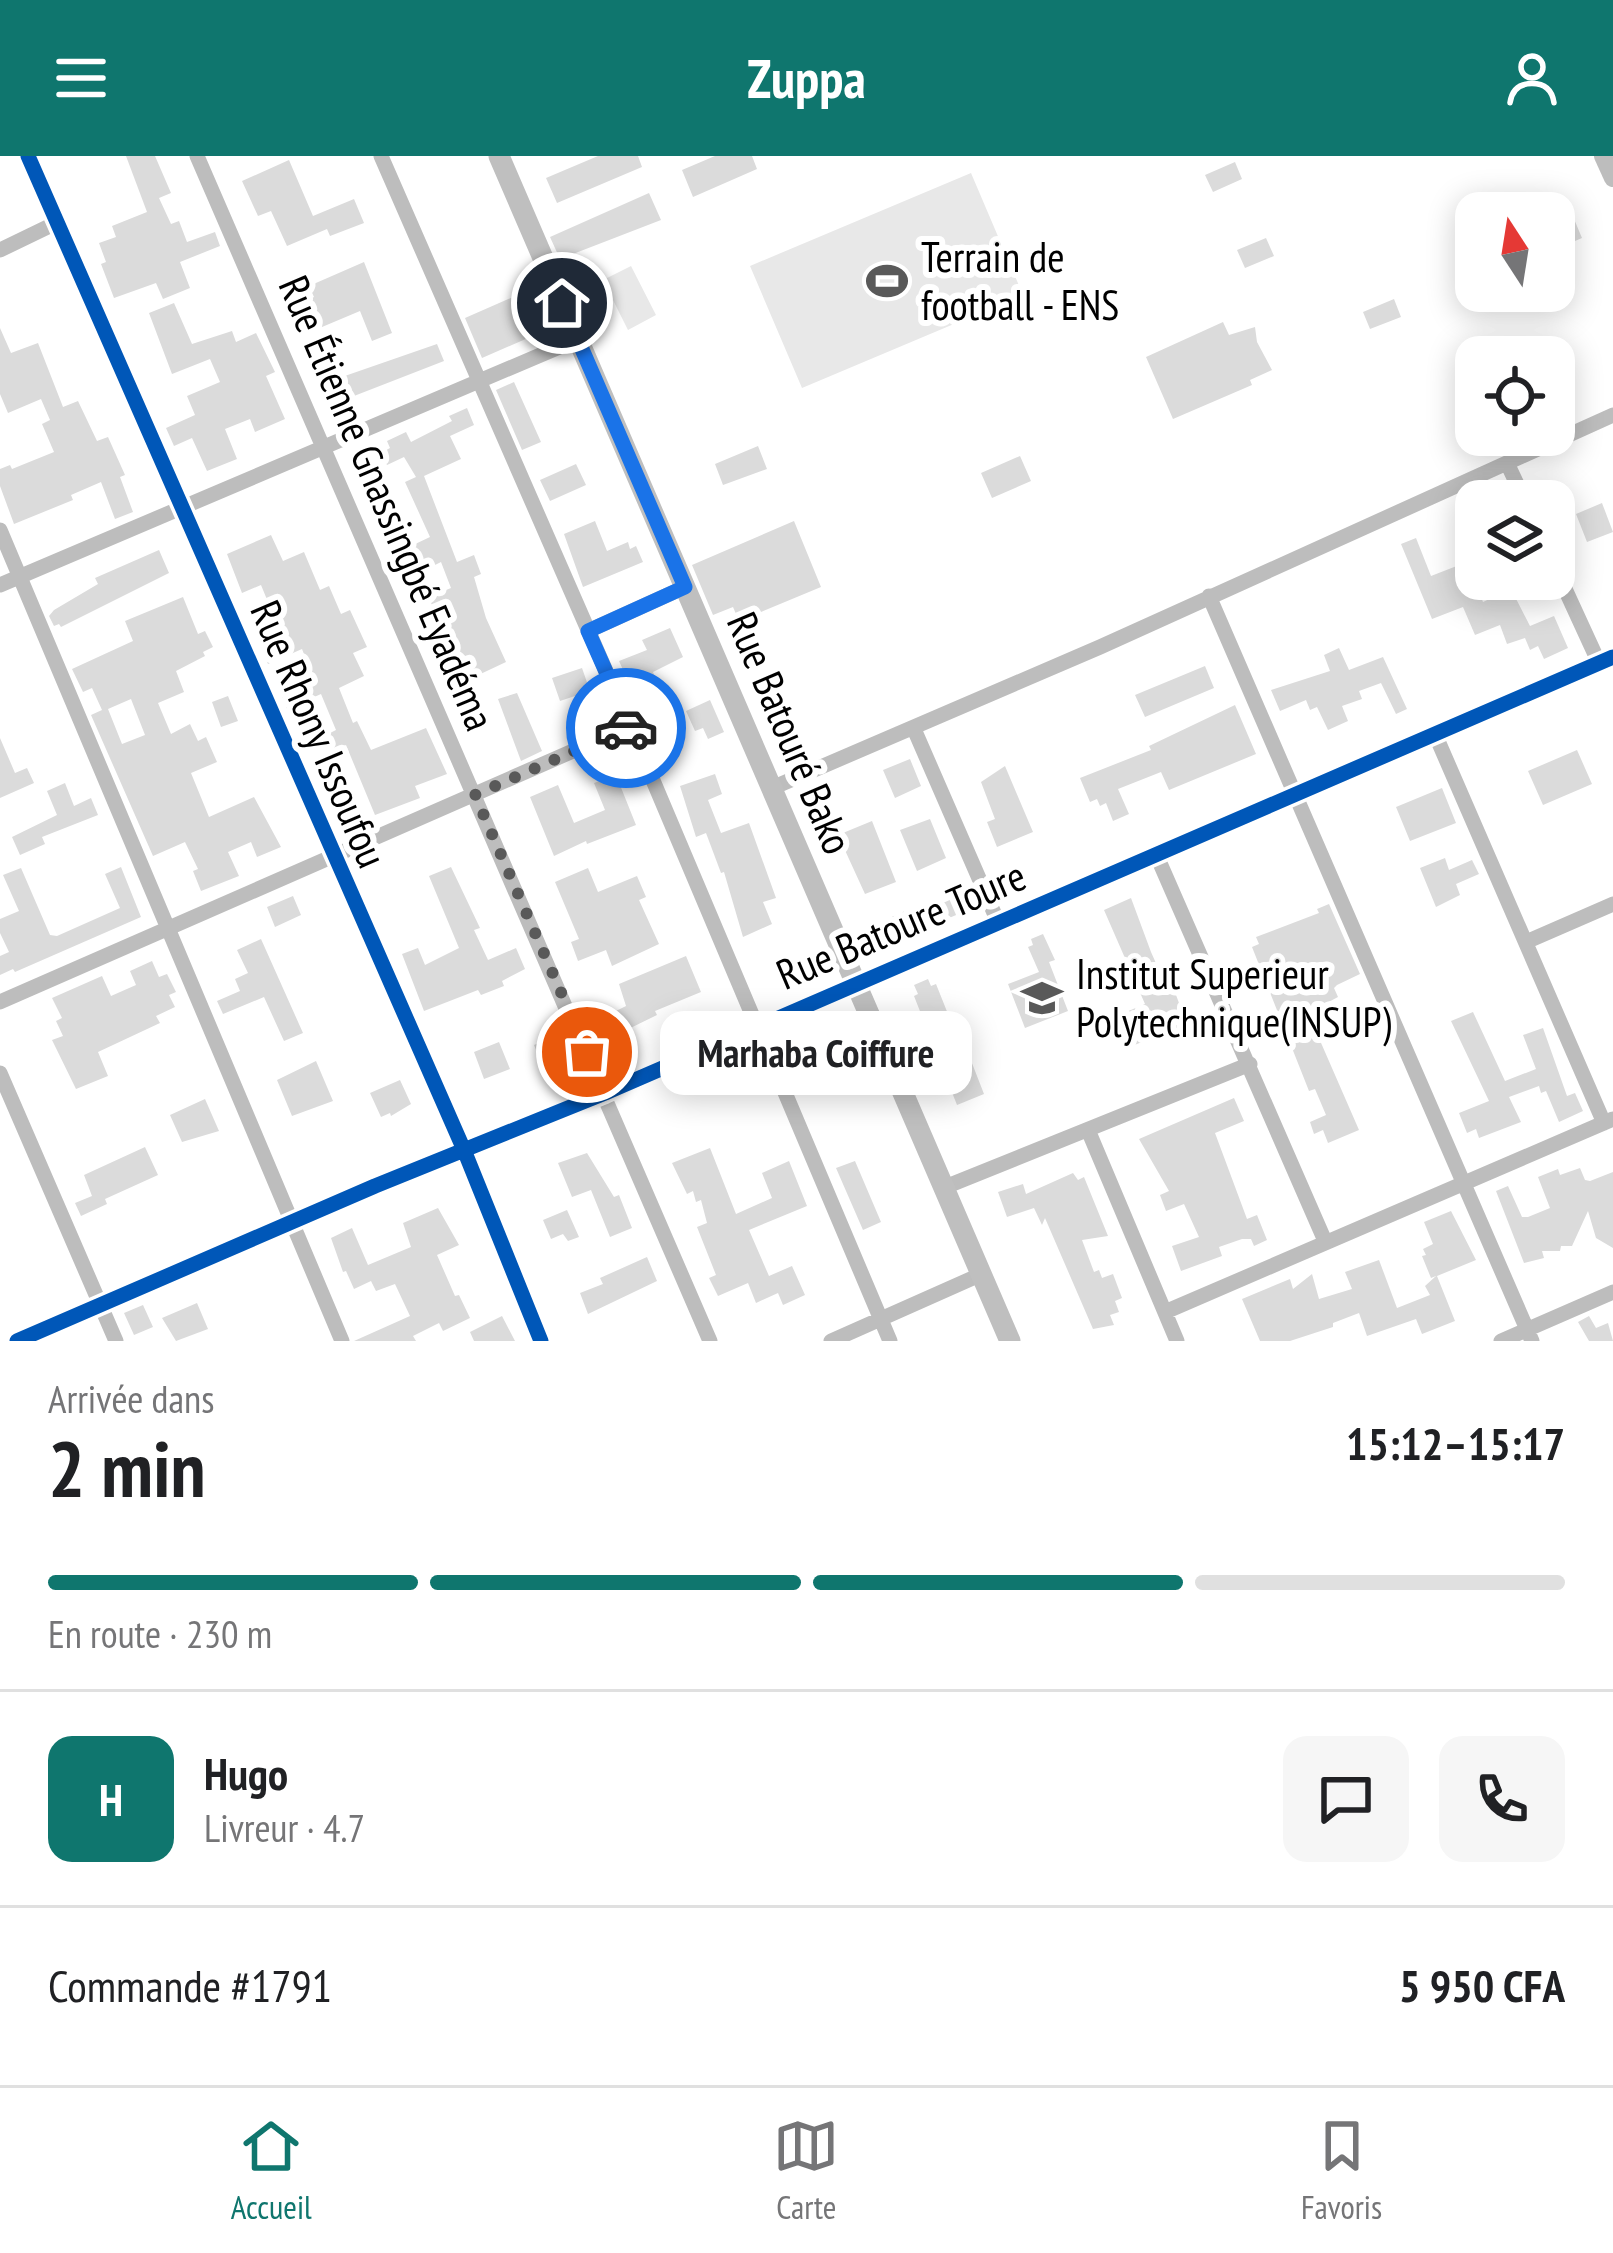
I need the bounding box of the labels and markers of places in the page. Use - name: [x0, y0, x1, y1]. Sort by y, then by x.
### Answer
- place label: Terrain de football - ENS: [921, 229, 1119, 332]
- pin: [511, 252, 613, 354]
- sports icon: Terrain de football - ENS: [864, 258, 910, 304]
- place label: Institut Superieur Polytechnique(INSUP): [1076, 946, 1391, 1049]
- school or university icon: Institut Superieur Polytechnique(INSUP): [1019, 975, 1065, 1021]
- pin: [536, 1001, 638, 1103]
- callout: Marhaba Coiffure: [659, 1010, 971, 1094]

